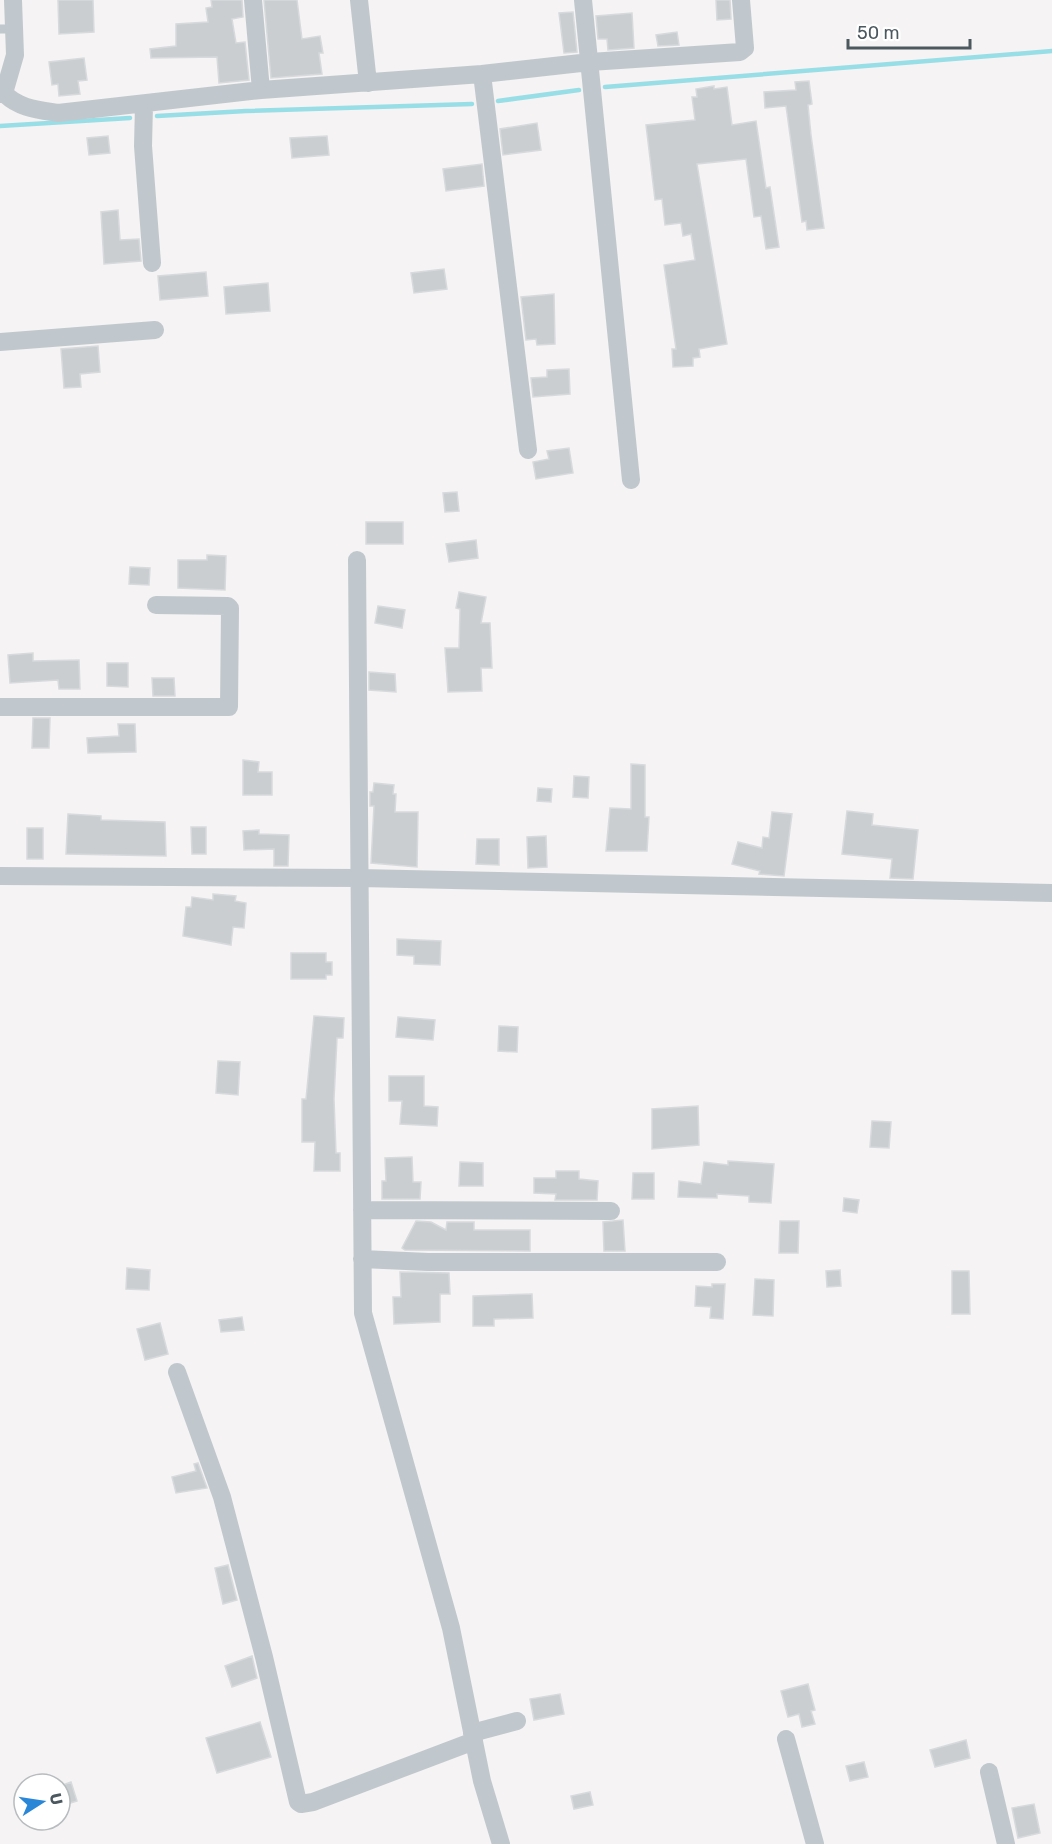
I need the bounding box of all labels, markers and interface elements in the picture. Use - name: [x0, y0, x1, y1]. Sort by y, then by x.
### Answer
- scale bar: [848, 12, 970, 50]
- text: 50 m: [857, 22, 900, 44]
- north arrow: [12, 1772, 72, 1832]
- text: U: [46, 1791, 67, 1807]

